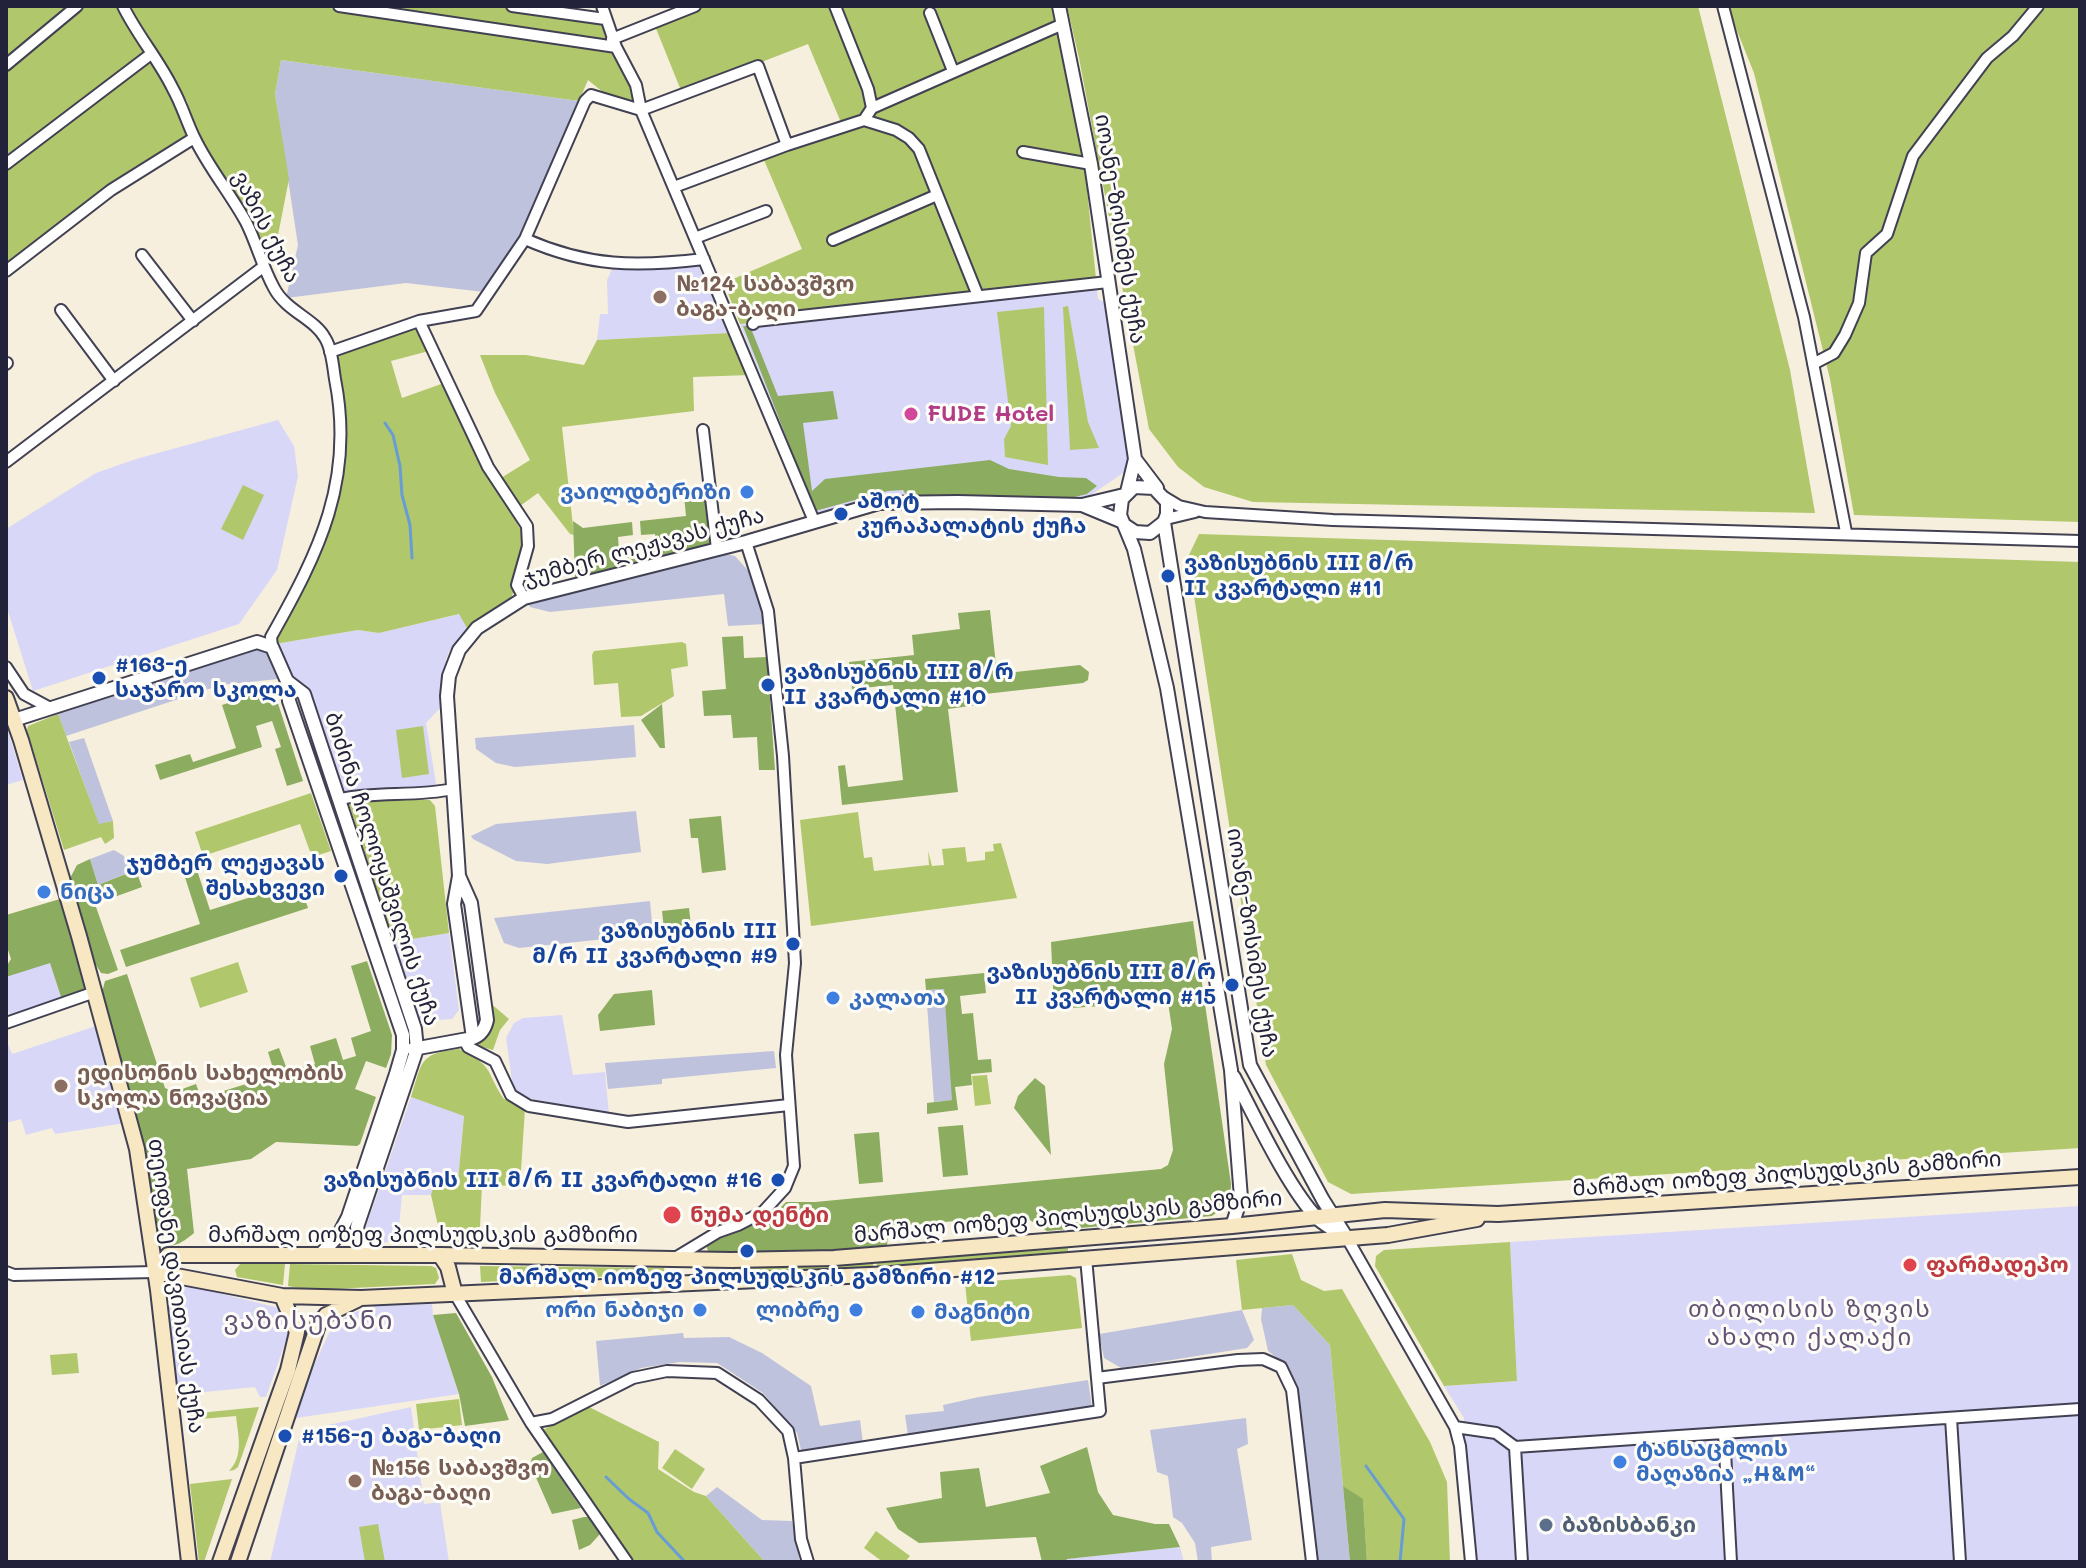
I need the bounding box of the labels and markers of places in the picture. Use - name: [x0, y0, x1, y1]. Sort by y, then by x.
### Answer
- place label: №124 საბავშვო ბაგა-ბაღი: [676, 271, 854, 322]
- marker: №124 საბავშვო ბაგა-ბაღი: [651, 288, 669, 306]
- place label: FUDE Hotel: [927, 401, 1054, 427]
- marker: FUDE Hotel: [902, 405, 920, 423]
- place label: ვაილდბერიზი: [560, 479, 731, 505]
- marker: ვაილდბერიზი: [738, 483, 756, 501]
- place label: აშოტ კურაპალატის ქუჩა: [857, 488, 1086, 540]
- marker: აშოტ კურაპალატის ქუჩა: [832, 505, 850, 523]
- place label: ვაზისუბნის III მ/რ II კვარტალი #11: [1184, 550, 1414, 602]
- marker: ვაზისუბნის III მ/რ II კვარტალი #11: [1159, 567, 1177, 585]
- place label: #163-ე საჯარო სკოლა: [115, 652, 297, 704]
- place label: ვაზისუბნის III მ/რ II კვარტალი #10: [784, 659, 1014, 710]
- marker: #163-ე საჯარო სკოლა: [90, 669, 108, 687]
- marker: ვაზისუბნის III მ/რ II კვარტალი #10: [759, 676, 777, 694]
- place label: ჯუმბერ ლეჟავას შესახვევი: [126, 850, 325, 902]
- marker: ჯუმბერ ლეჟავას შესახვევი: [332, 867, 350, 885]
- place label: ნიცა: [60, 879, 115, 905]
- marker: ნიცა: [35, 883, 53, 901]
- place label: ვაზისუბნის III მ/რ II კვარტალი #9: [532, 918, 777, 970]
- marker: ვაზისუბნის III მ/რ II კვარტალი #9: [784, 935, 802, 953]
- place label: ვაზისუბნის III მ/რ II კვარტალი #15: [986, 959, 1216, 1010]
- marker: ვაზისუბნის III მ/რ II კვარტალი #15: [1223, 976, 1241, 994]
- place label: კალათა: [849, 985, 946, 1011]
- marker: კალათა: [824, 989, 842, 1007]
- place label: ედისონის სახელობის სკოლა ნოვაცია: [77, 1060, 344, 1112]
- marker: ედისონის სახელობის სკოლა ნოვაცია: [52, 1077, 70, 1095]
- place label: ვაზისუბნის III მ/რ II კვარტალი #16: [323, 1167, 762, 1193]
- marker: ვაზისუბნის III მ/რ II კვარტალი #16: [769, 1171, 787, 1189]
- place label: ნუმა დენტი: [690, 1202, 829, 1228]
- marker: ნუმა დენტი: [661, 1204, 683, 1226]
- marker: მარშალ იოზეფ პილსუდსკის გამზირი #12: [738, 1242, 756, 1260]
- place label: ფარმადეპო: [1926, 1252, 2069, 1278]
- marker: ფარმადეპო: [1901, 1256, 1919, 1274]
- place label: მარშალ იოზეფ პილსუდსკის გამზირი #12: [499, 1264, 995, 1290]
- place label: ორი ნაბიჯი: [545, 1297, 684, 1323]
- place label: ლიბრე: [756, 1297, 840, 1323]
- place label: მაგნიტი: [934, 1299, 1030, 1325]
- marker: ორი ნაბიჯი: [691, 1301, 709, 1319]
- marker: ლიბრე: [847, 1301, 865, 1319]
- marker: მაგნიტი: [909, 1303, 927, 1321]
- place label: #156-ე ბაგა-ბაღი: [301, 1423, 501, 1449]
- marker: #156-ე ბაგა-ბაღი: [276, 1427, 294, 1445]
- place label: ტანსაცმლის მაღაზია „H&M“: [1636, 1436, 1816, 1488]
- marker: ტანსაცმლის მაღაზია „H&M“: [1611, 1453, 1629, 1471]
- place label: №156 საბავშვო ბაგა-ბაღი: [371, 1455, 549, 1506]
- marker: №156 საბავშვო ბაგა-ბაღი: [346, 1472, 364, 1490]
- place label: ბაზისბანკი: [1562, 1512, 1696, 1538]
- marker: ბაზისბანკი: [1537, 1516, 1555, 1534]

